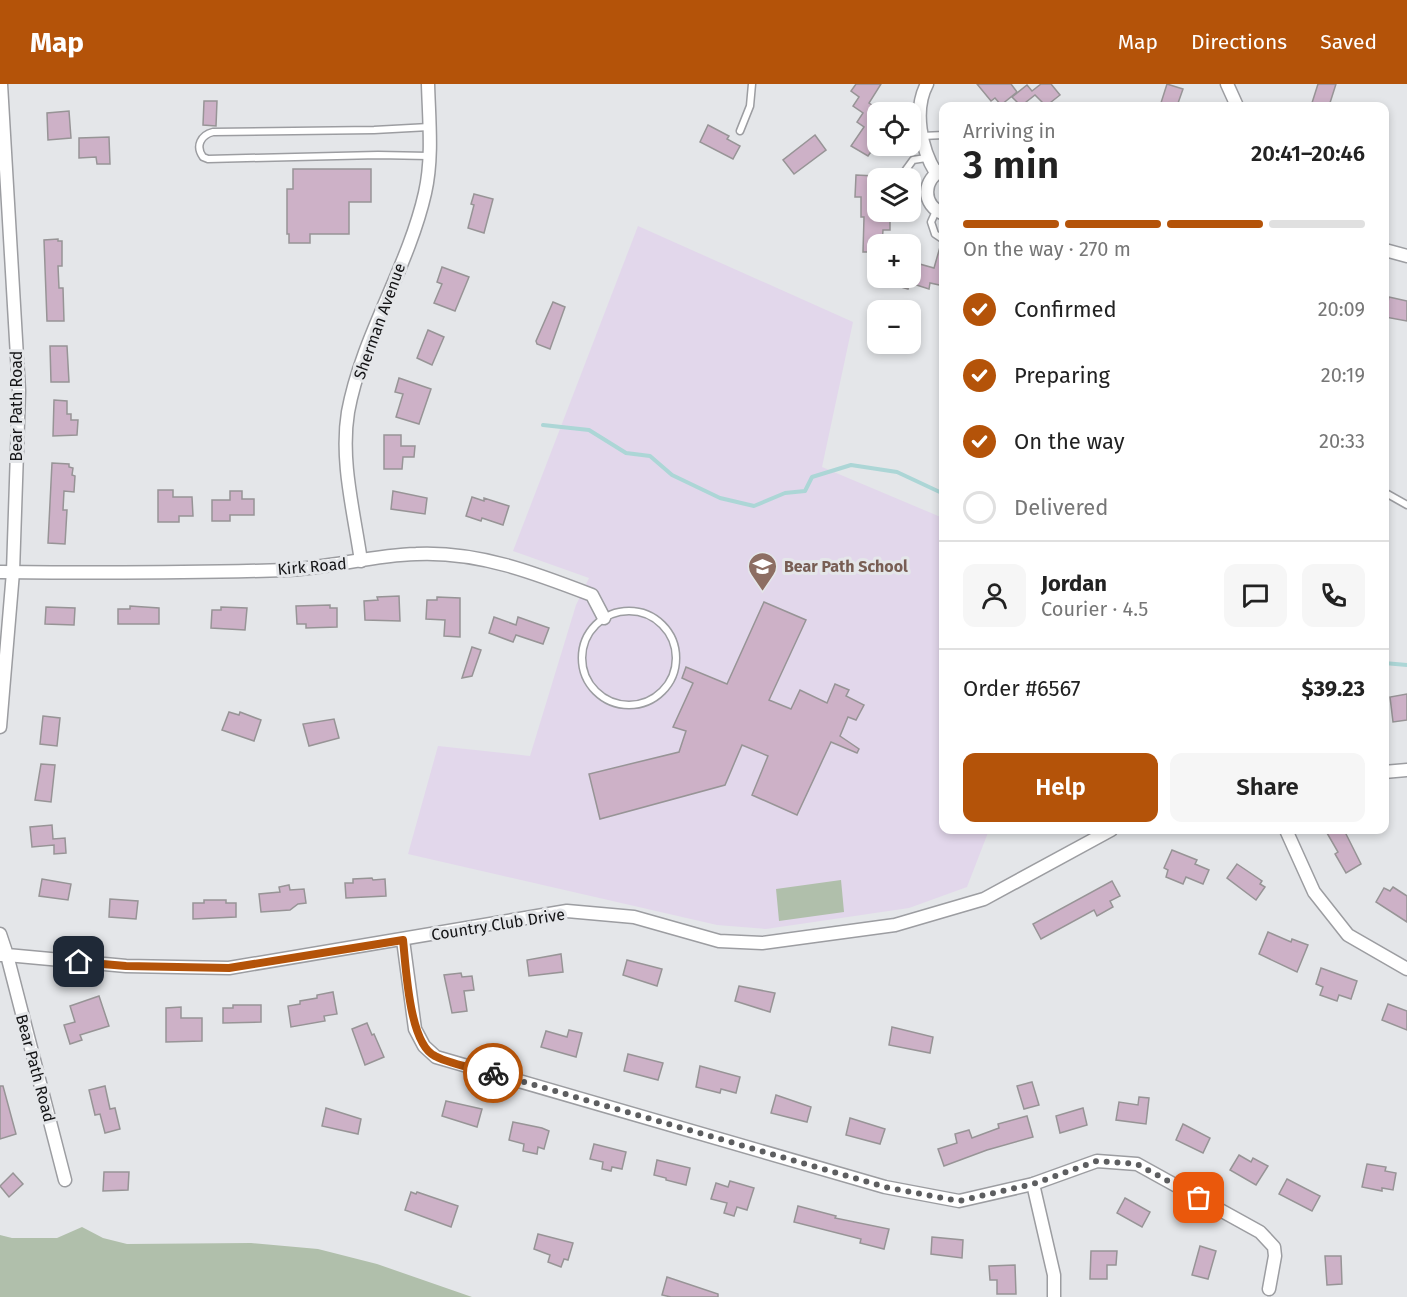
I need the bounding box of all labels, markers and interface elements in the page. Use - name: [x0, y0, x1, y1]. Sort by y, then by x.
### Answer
- text: Map: [30, 26, 84, 59]
- text: Map: [1118, 29, 1158, 55]
- text: Directions: [1191, 29, 1287, 55]
- text: Saved: [1320, 29, 1377, 55]
- map controls: [867, 102, 921, 354]
- button: locate: [867, 102, 921, 156]
- text: Arriving in: [963, 119, 1056, 143]
- text: 20:41–20:46: [1251, 140, 1365, 167]
- text: 3 min: [963, 142, 1059, 188]
- button: layers: [867, 168, 921, 222]
- button: +: [867, 234, 921, 288]
- text: On the way · 270 m: [963, 237, 1131, 261]
- street label: Sherman Avenue: [350, 261, 409, 382]
- icon: check: [963, 293, 996, 326]
- text: Confirmed: [1014, 296, 1117, 323]
- text: 20:09: [1318, 297, 1365, 321]
- button: −: [867, 300, 921, 354]
- street label: Bear Path Road: [7, 351, 26, 461]
- icon: check: [963, 359, 996, 392]
- text: Preparing: [1014, 362, 1110, 389]
- text: 20:19: [1321, 363, 1365, 387]
- icon: check: [963, 425, 996, 458]
- text: On the way: [1014, 428, 1125, 455]
- text: 20:33: [1319, 429, 1365, 453]
- text: Delivered: [1014, 494, 1109, 521]
- school or university icon: Bear Path School: [747, 550, 779, 592]
- street label: Kirk Road: [277, 554, 347, 579]
- place label: Bear Path School: [784, 557, 908, 576]
- button: person: [963, 564, 1026, 627]
- button: chat: [1224, 564, 1287, 627]
- button: phone: [1302, 564, 1365, 627]
- text: Jordan: [1041, 570, 1107, 597]
- text: Courier · 4.5: [1041, 597, 1148, 621]
- text: Order #6567: [963, 675, 1081, 702]
- text: $39.23: [1301, 675, 1365, 702]
- button: Help: [963, 753, 1158, 822]
- button: Share: [1170, 753, 1365, 822]
- street label: Country Club Drive: [430, 905, 566, 944]
- pin: [53, 936, 104, 987]
- icon: home: [62, 945, 95, 978]
- street label: Bear Path Road: [12, 1012, 59, 1124]
- courier: [463, 1043, 523, 1103]
- icon: bike: [477, 1057, 510, 1090]
- pin: [1173, 1172, 1224, 1223]
- icon: bag: [1182, 1181, 1215, 1214]

